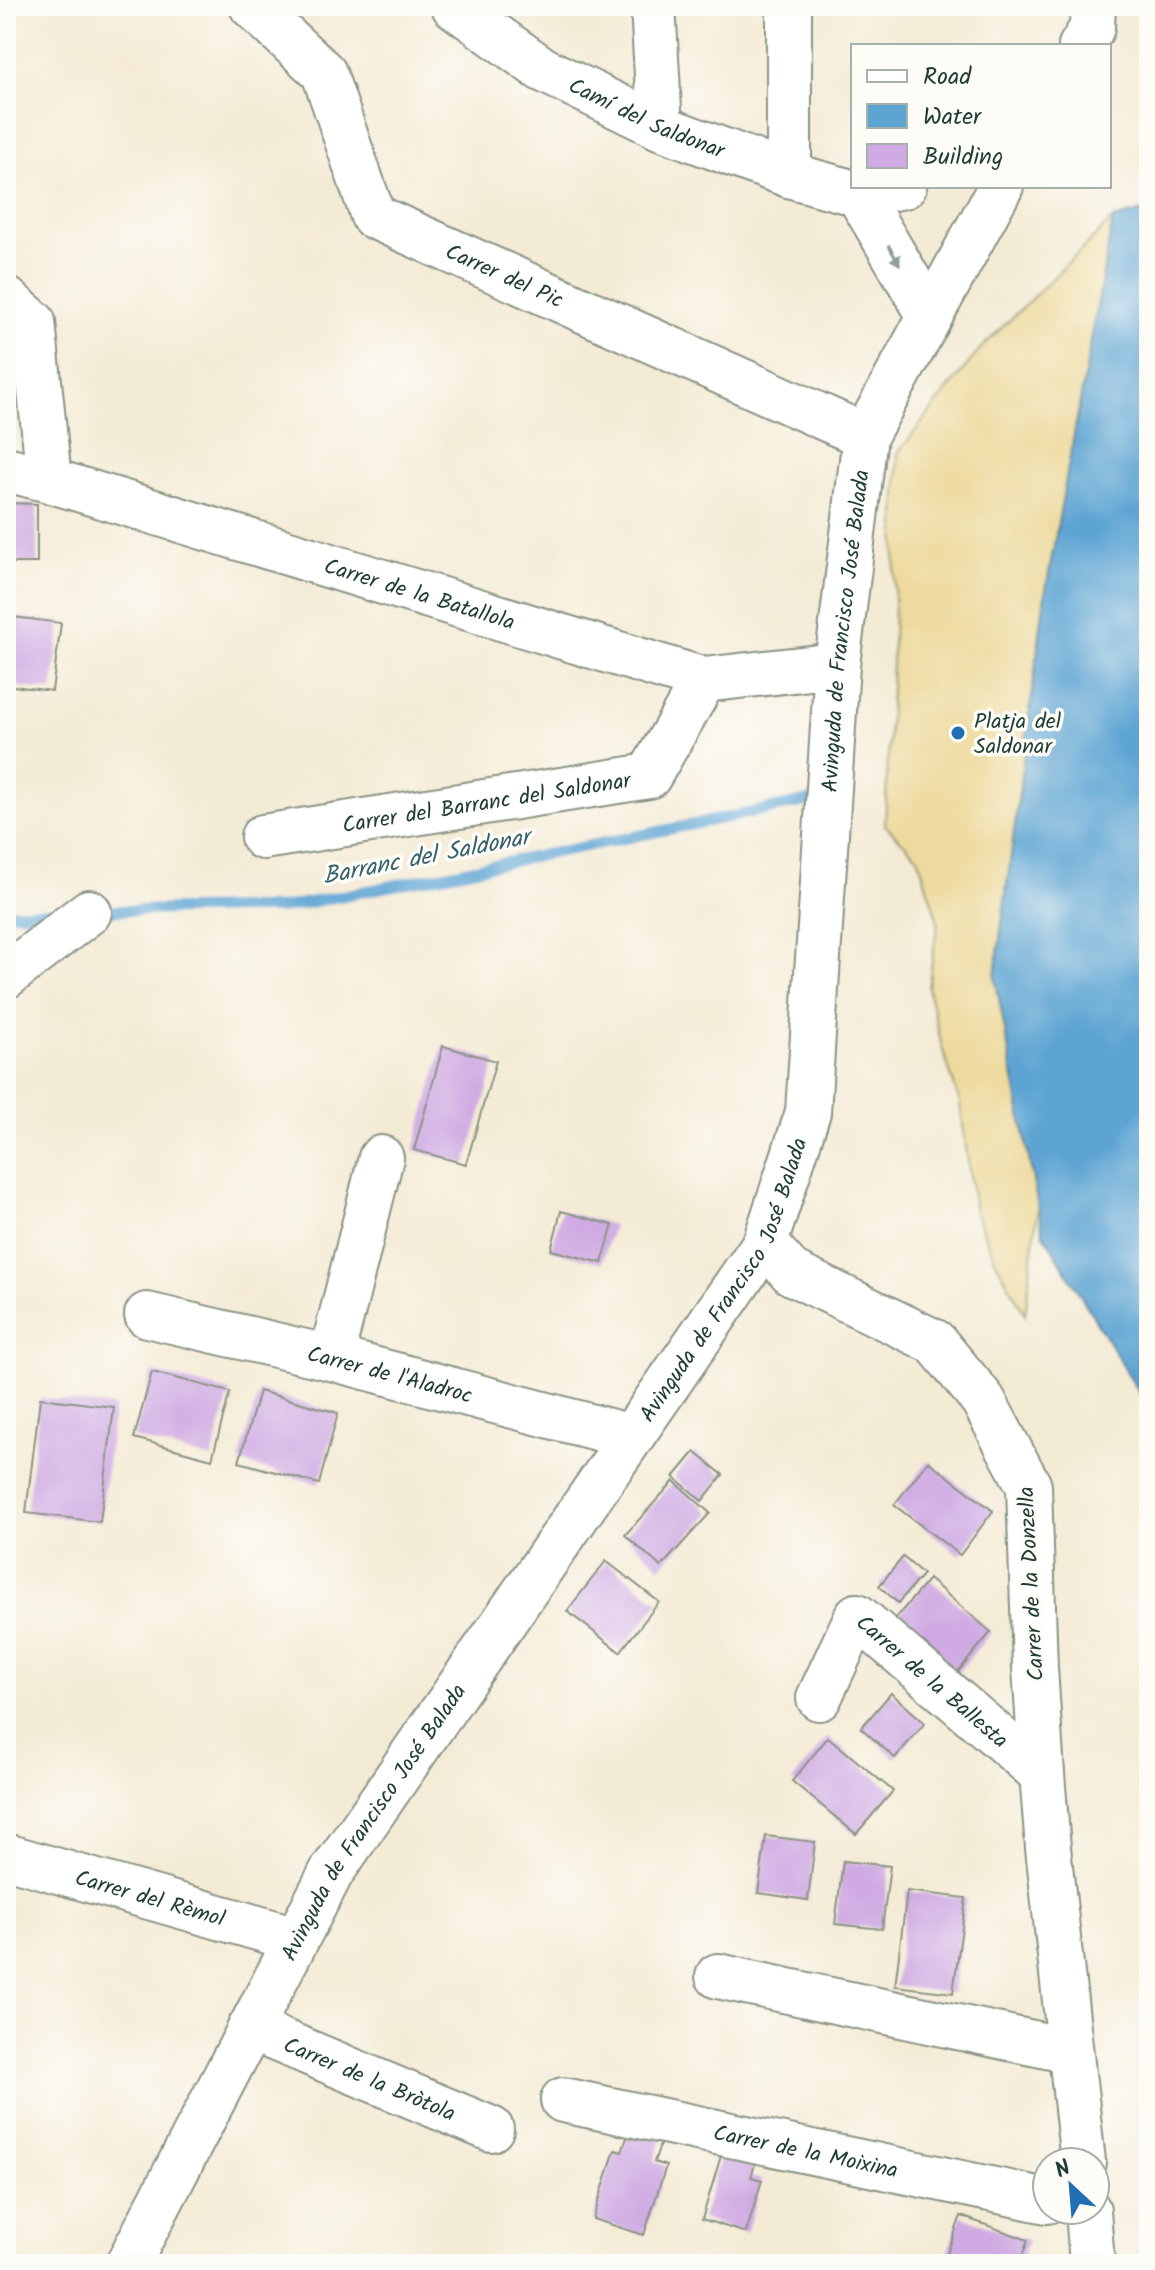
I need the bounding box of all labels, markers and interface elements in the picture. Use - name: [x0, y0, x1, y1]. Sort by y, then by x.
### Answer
- legend: [851, 44, 1111, 188]
- text: Road: [923, 58, 972, 97]
- street label: Camí del Saldonar: [562, 70, 731, 170]
- text: Water: [923, 98, 983, 137]
- text: Building: [923, 138, 1003, 177]
- street label: Carrer del Pic: [439, 236, 569, 319]
- one-way arrow: [887, 244, 901, 266]
- street label: Avinguda de Francisco José Balada: [814, 468, 881, 793]
- street label: Carrer de la Batallola: [319, 550, 519, 641]
- place label: Platja del Saldonar: [974, 705, 1062, 765]
- marker: Platja del Saldonar: [949, 724, 967, 742]
- street label: Carrer del Barranc del Saldonar: [340, 764, 635, 844]
- water label: Barranc del Saldonar: [320, 817, 538, 897]
- street label: Avinguda de Francisco José Balada: [631, 1133, 818, 1430]
- street label: Carrer de l'Aladroc: [303, 1338, 476, 1415]
- street label: Carrer de la Donzella: [1010, 1486, 1055, 1682]
- street label: Carrer de la Ballesta: [847, 1607, 1015, 1758]
- street label: Avinguda de Francisco José Balada: [273, 1677, 476, 1968]
- street label: Carrer del Rèmol: [70, 1862, 229, 1938]
- street label: Carrer de la Bròtola: [277, 2029, 460, 2132]
- street label: Carrer de la Moixina: [710, 2117, 901, 2189]
- north arrow: [1031, 2146, 1111, 2226]
- text: N: [1049, 2151, 1077, 2189]

